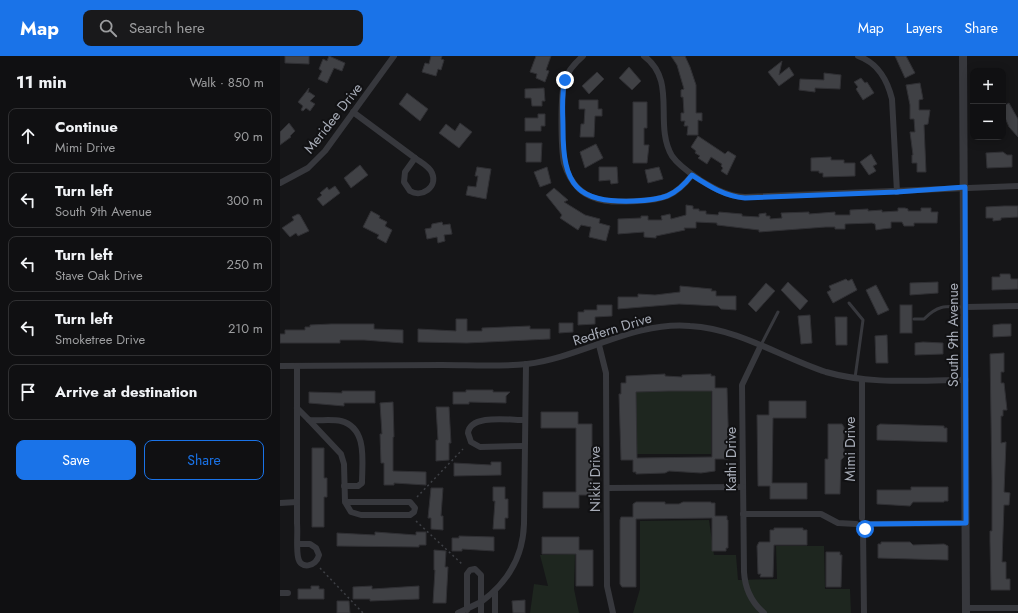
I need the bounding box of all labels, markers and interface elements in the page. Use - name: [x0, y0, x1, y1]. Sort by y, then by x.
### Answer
- search box: [83, 10, 363, 46]
- text: Map: [20, 15, 59, 42]
- icon: search: [97, 17, 119, 39]
- text: Search here: [129, 17, 205, 39]
- text: Map: [858, 18, 884, 38]
- text: Layers: [906, 18, 942, 38]
- text: Share: [964, 18, 998, 38]
- map controls: [970, 68, 1006, 140]
- button: +: [970, 68, 1006, 104]
- text: 11 min: [16, 70, 67, 94]
- route end: [556, 71, 574, 89]
- text: Walk · 850 m: [189, 73, 264, 92]
- street label: Meridee Drive: [299, 78, 367, 158]
- button: −: [970, 104, 1006, 140]
- text: Continue: [55, 116, 118, 138]
- icon: ahead: [17, 125, 39, 147]
- text: 90 m: [234, 127, 263, 146]
- text: Mimi Drive: [55, 138, 115, 157]
- text: Turn left: [55, 180, 113, 202]
- icon: left: [17, 189, 39, 211]
- text: 300 m: [226, 191, 263, 210]
- text: South 9th Avenue: [55, 202, 152, 221]
- text: Turn left: [55, 244, 113, 266]
- icon: left: [17, 253, 39, 275]
- text: 250 m: [226, 255, 263, 274]
- text: Stave Oak Drive: [55, 266, 143, 285]
- street label: South 9th Avenue: [943, 283, 963, 387]
- street label: Redfern Drive: [570, 307, 654, 351]
- text: Turn left: [55, 308, 113, 330]
- icon: left: [17, 317, 39, 339]
- text: 210 m: [228, 319, 263, 338]
- text: Smoketree Drive: [55, 330, 145, 349]
- icon: arrive: [17, 381, 39, 403]
- text: Arrive at destination: [55, 381, 197, 403]
- street label: Mimi Drive: [840, 417, 860, 481]
- street label: Kathi Drive: [721, 427, 741, 491]
- button: Save: [16, 440, 136, 480]
- button: Share: [144, 440, 264, 480]
- street label: Nikki Drive: [585, 446, 605, 512]
- route start: [856, 520, 874, 538]

